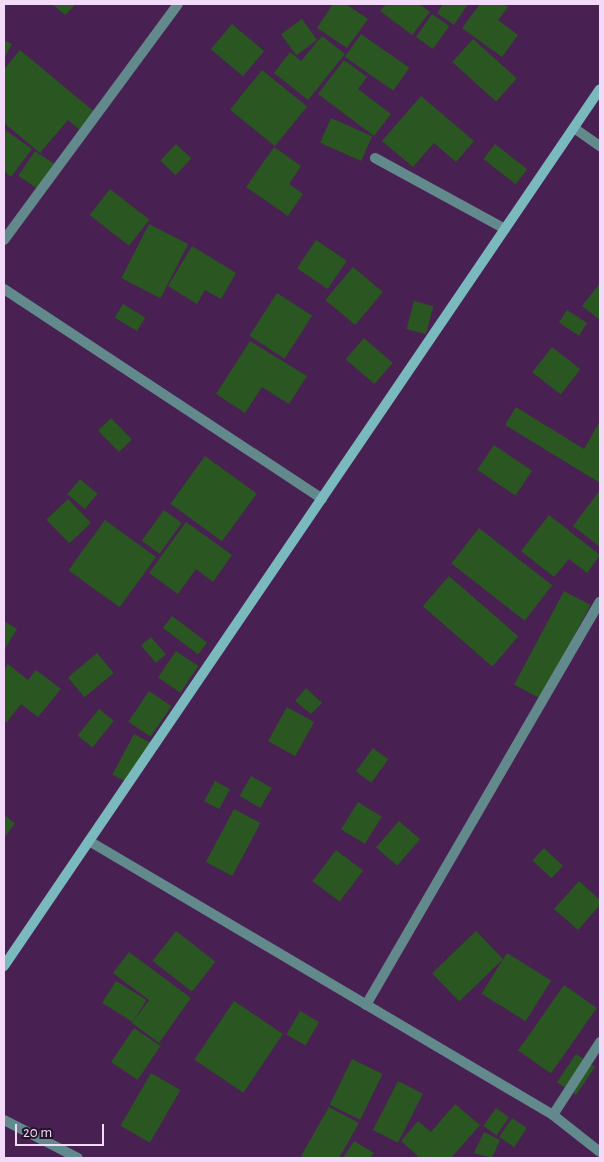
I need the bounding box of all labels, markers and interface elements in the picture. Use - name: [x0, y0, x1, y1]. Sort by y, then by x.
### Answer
- scale bar: [18, 1114, 106, 1146]
- text: 20 m: [23, 1125, 52, 1140]

